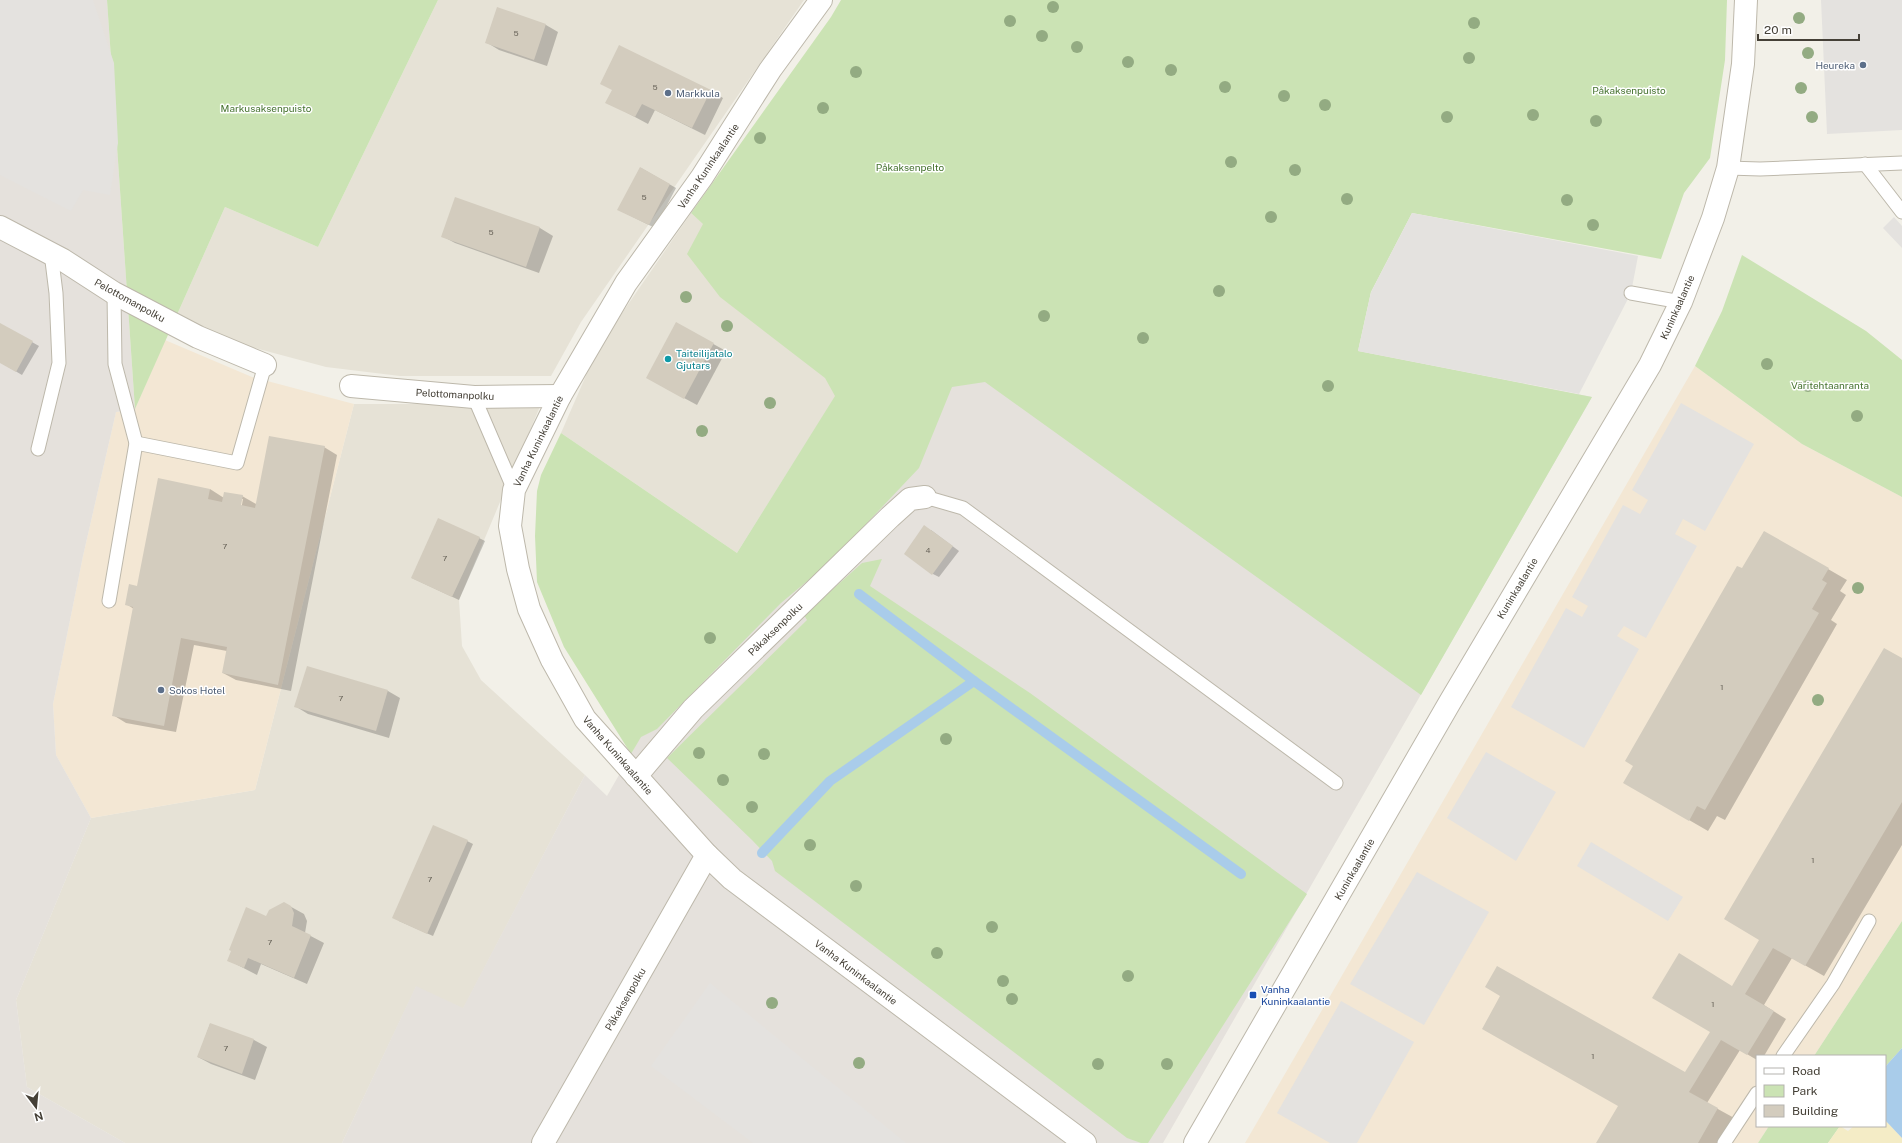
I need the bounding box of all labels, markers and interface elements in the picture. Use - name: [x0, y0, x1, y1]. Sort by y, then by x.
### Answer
- scale bar: [1758, 16, 1859, 42]
- text: 20 m: [1764, 23, 1792, 37]
- house number: 5: [513, 28, 519, 38]
- place label: Heureka: [1815, 59, 1855, 71]
- marker: Heureka: [1858, 60, 1868, 70]
- house number: 5: [652, 82, 658, 92]
- park label: Påkaksenpuisto: [1592, 84, 1666, 96]
- place label: Markkula: [676, 87, 720, 99]
- marker: Markkula: [663, 88, 673, 98]
- park label: Markusaksenpuisto: [221, 102, 312, 114]
- street label: Vanha Kuninkaalantie: [675, 121, 741, 211]
- park label: Påkaksenpelto: [876, 161, 945, 173]
- house number: 5: [641, 192, 647, 202]
- house number: 5: [488, 227, 494, 237]
- street label: Kuninkaalantie: [1657, 273, 1697, 341]
- street label: Pelottomanpolku: [93, 276, 168, 324]
- place label: Taiteilijatalo Gjutars: [676, 347, 733, 371]
- marker: Taiteilijatalo Gjutars: [663, 354, 673, 364]
- park label: Väritehtaanranta: [1791, 379, 1869, 391]
- street label: Pelottomanpolku: [415, 386, 495, 402]
- street label: Vanha Kuninkaalantie: [511, 393, 566, 489]
- house number: 7: [223, 541, 228, 551]
- house number: 4: [925, 545, 931, 555]
- house number: 7: [443, 553, 448, 563]
- street label: Kuninkaalantie: [1494, 555, 1540, 621]
- street label: Påkaksenpolku: [745, 600, 805, 658]
- house number: 1: [1720, 682, 1724, 692]
- place label: Sokos Hotel: [169, 684, 225, 696]
- marker: Sokos Hotel: [156, 685, 166, 695]
- house number: 7: [339, 693, 344, 703]
- street label: Vanha Kuninkaalantie: [581, 713, 656, 797]
- street label: Kuninkaalantie: [1332, 836, 1377, 902]
- house number: 1: [1811, 855, 1815, 865]
- house number: 7: [428, 874, 433, 884]
- house number: 7: [268, 937, 273, 947]
- street label: Vanha Kuninkaalantie: [812, 937, 900, 1007]
- street label: Påkaksenpolku: [602, 965, 648, 1033]
- place label: Vanha Kuninkaalantie: [1261, 983, 1330, 1007]
- marker: Vanha Kuninkaalantie: [1248, 990, 1258, 1000]
- house number: 1: [1711, 999, 1715, 1009]
- house number: 7: [224, 1043, 229, 1053]
- house number: 1: [1591, 1051, 1595, 1061]
- legend: [1756, 1055, 1886, 1127]
- text: Road: [1792, 1064, 1820, 1078]
- text: Park: [1792, 1084, 1818, 1098]
- north arrow: [16, 1087, 56, 1127]
- text: Building: [1792, 1104, 1838, 1118]
- text: N: [33, 1110, 45, 1124]

